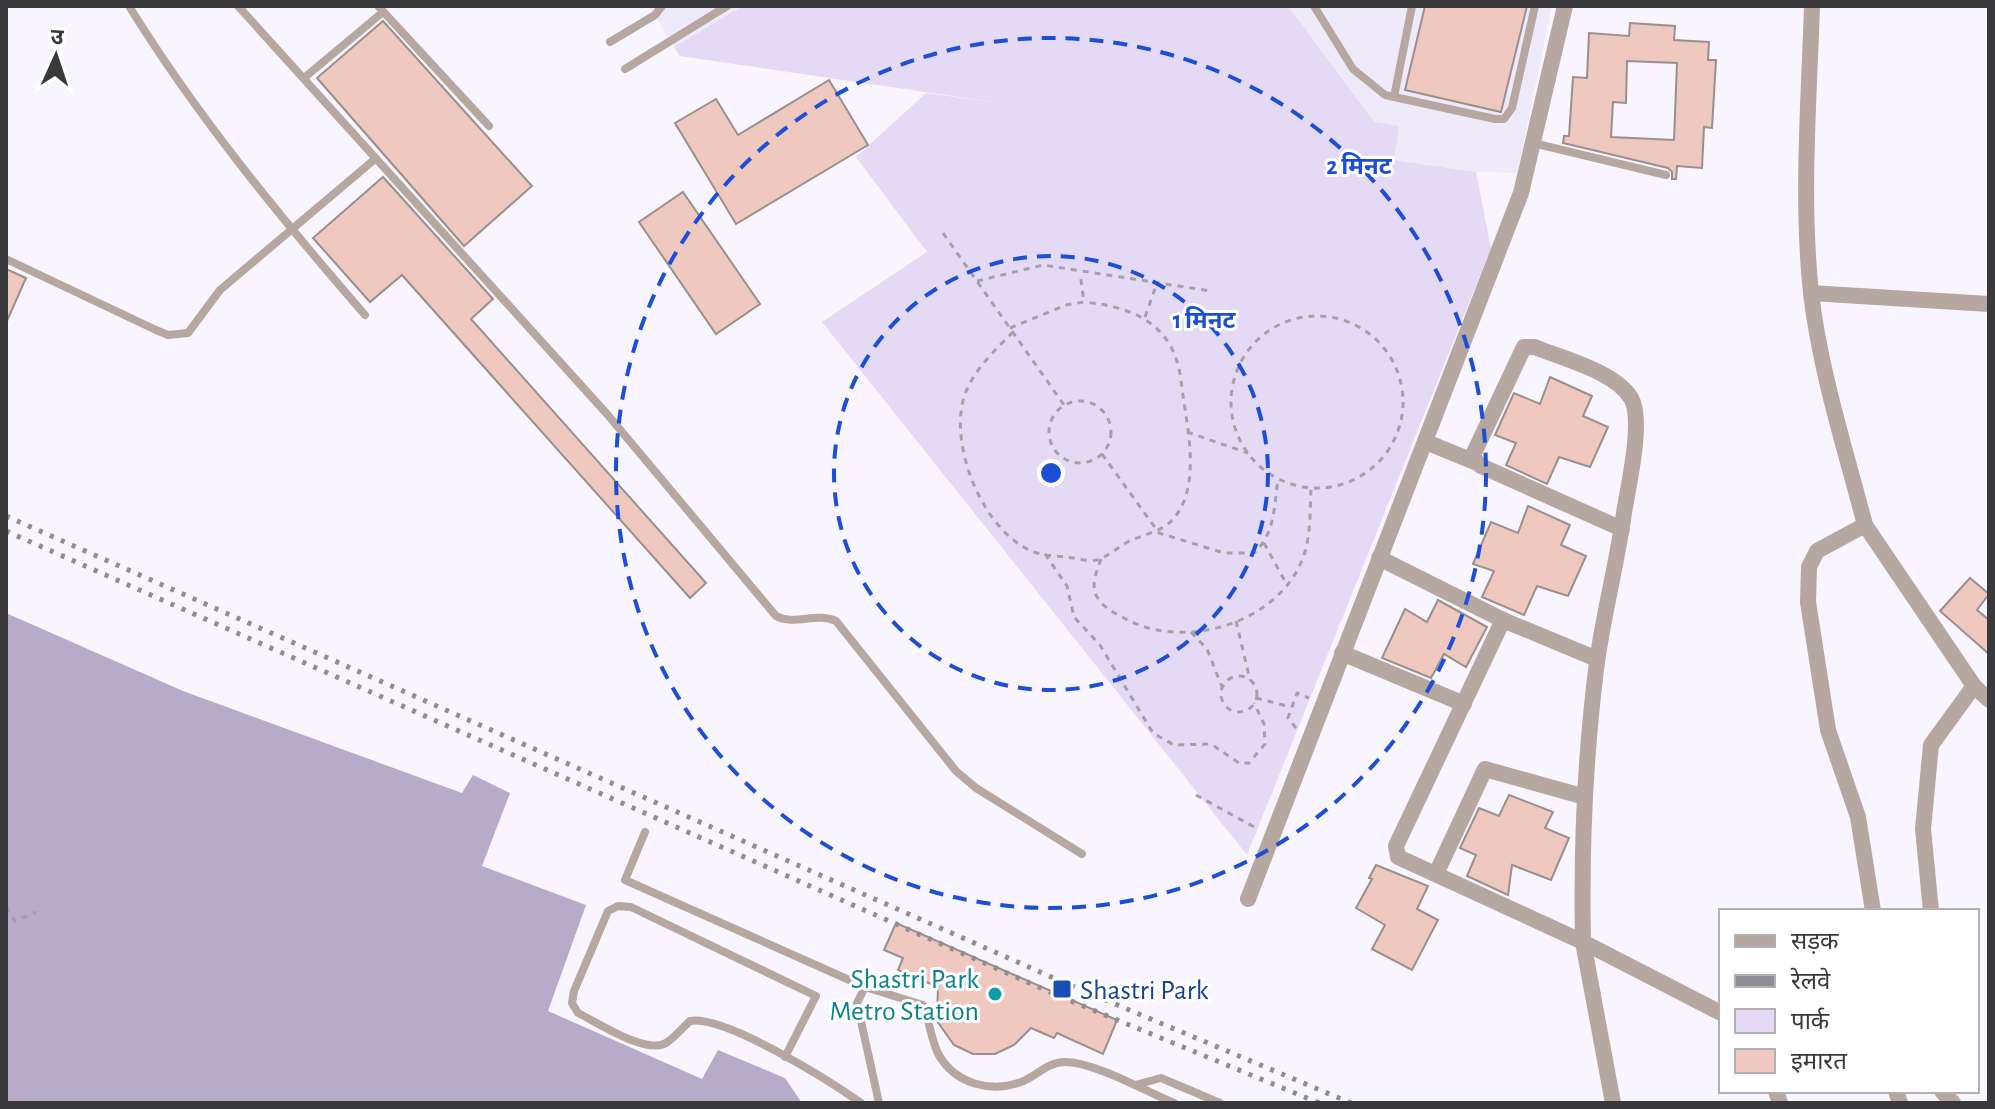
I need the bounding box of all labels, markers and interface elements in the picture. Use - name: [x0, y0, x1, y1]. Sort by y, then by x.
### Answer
- north arrow: [16, 16, 96, 96]
- text: उ: [50, 26, 65, 48]
- text: 2 मिनट: [1326, 152, 1393, 179]
- text: 1 मिनट: [1173, 306, 1236, 333]
- centre of rings: [1037, 459, 1065, 487]
- legend: [1719, 909, 1979, 1093]
- text: सड़क: [1791, 930, 1839, 954]
- place label: Shastri Park Metro Station: [830, 966, 979, 1026]
- text: रेलवे: [1790, 967, 1831, 994]
- place label: Shastri Park: [1080, 977, 1209, 1005]
- marker: Shastri Park: [1051, 978, 1073, 1000]
- marker: Shastri Park Metro Station: [986, 985, 1004, 1003]
- text: पार्क: [1791, 1007, 1830, 1034]
- text: इमारत: [1791, 1050, 1848, 1074]

